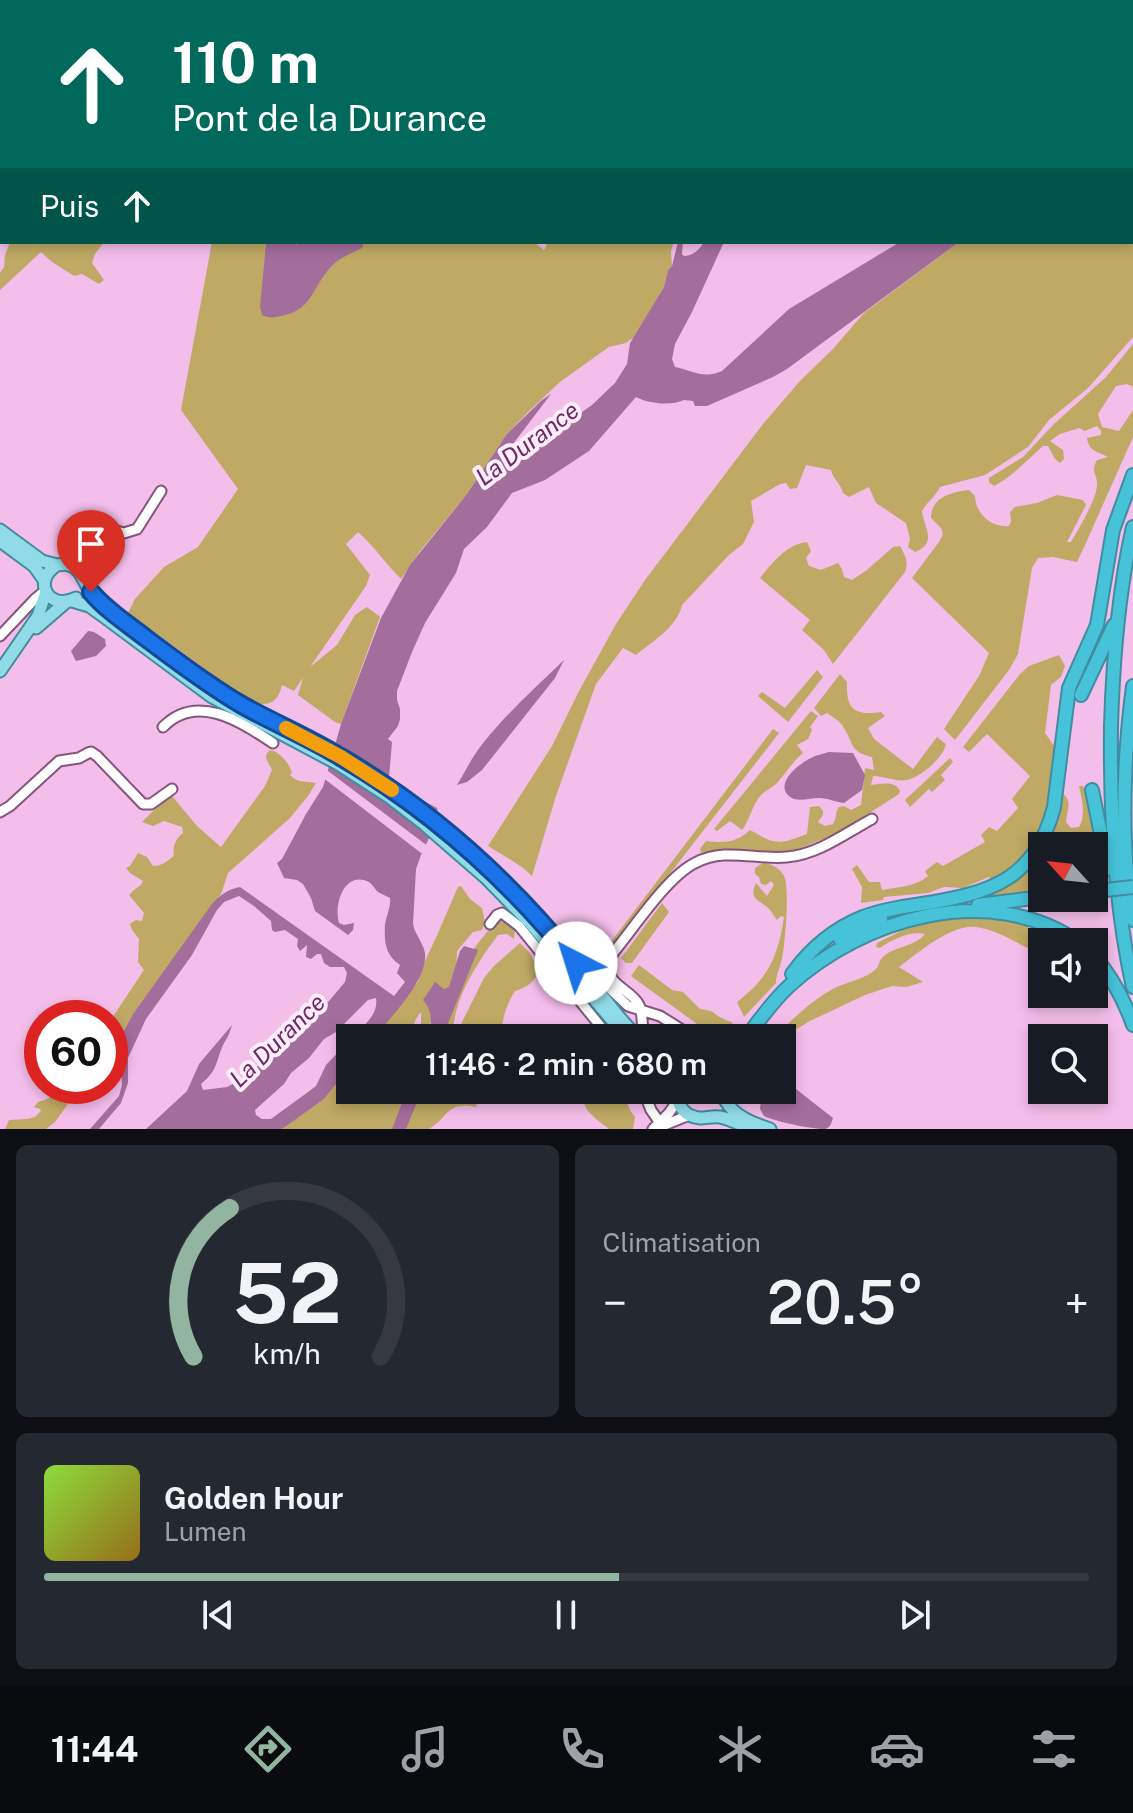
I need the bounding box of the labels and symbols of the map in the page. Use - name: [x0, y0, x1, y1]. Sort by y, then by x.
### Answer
- water label: La Durance: [470, 395, 584, 491]
- pin: [57, 510, 125, 592]
- north arrow: [1028, 832, 1108, 912]
- position arrow: [534, 921, 618, 1005]
- water label: La Durance: [224, 988, 330, 1092]
- speed limit sign: 60: [24, 1000, 128, 1104]

